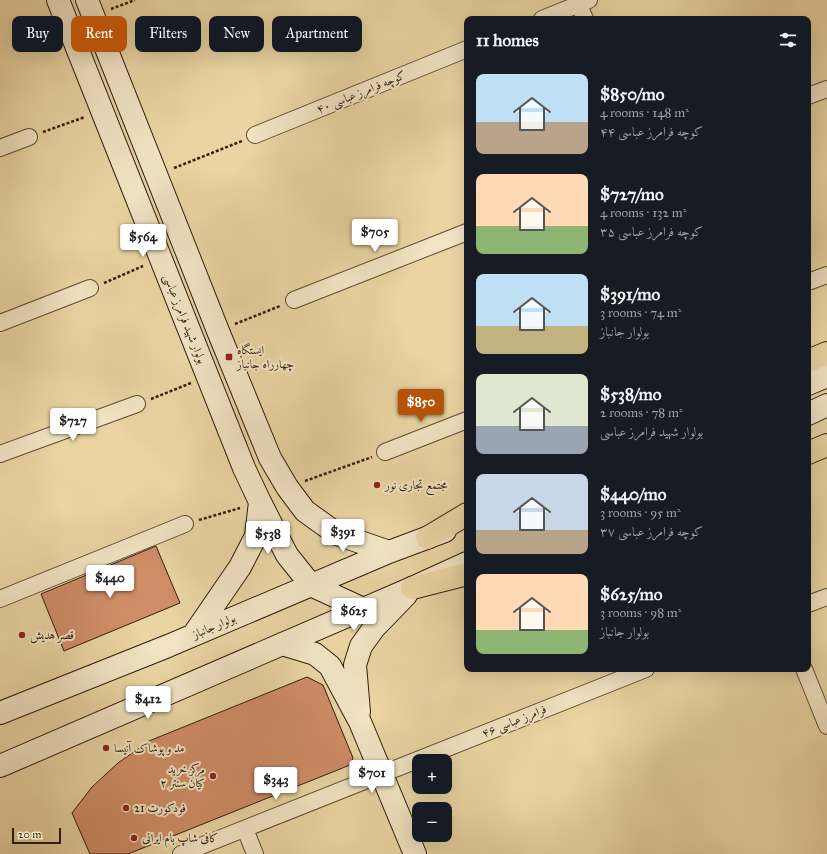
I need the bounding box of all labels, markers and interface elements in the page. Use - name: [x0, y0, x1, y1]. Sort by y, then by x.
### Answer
- chip: Buy: [12, 16, 63, 52]
- chip: Rent: [71, 16, 127, 52]
- chip: Filters: [135, 16, 201, 52]
- chip: New: [209, 16, 264, 52]
- chip: Apartment: [272, 16, 362, 52]
- icon: filters: [777, 29, 799, 51]
- text: 11 homes: [476, 30, 539, 51]
- street label: کوچه فرامرز عباسی ۴۰: [314, 68, 408, 118]
- text: $850/mo: [600, 84, 665, 105]
- icon: home: [508, 90, 556, 138]
- text: 4 rooms · 148 m²: [600, 105, 689, 121]
- text: کوچه فرامرز عباسی ۴۴: [600, 124, 703, 140]
- text: $727/mo: [600, 184, 664, 205]
- icon: home: [508, 190, 556, 238]
- text: 4 rooms · 132 m²: [600, 205, 686, 221]
- pin: $705: [351, 219, 399, 253]
- pin: $564: [119, 224, 167, 258]
- text: $705: [361, 224, 389, 240]
- text: کوچه فرامرز عباسی ۳۵: [600, 224, 703, 240]
- text: $564: [129, 229, 157, 245]
- street label: بولوار شهید فرامرز عباسی: [159, 272, 209, 367]
- text: $391/mo: [600, 284, 660, 305]
- icon: home: [508, 290, 556, 338]
- text: 3 rooms · 74 m²: [600, 305, 682, 321]
- text: بولوار جانباز: [600, 324, 649, 340]
- place label: ایستگاه چهارراه جانباز: [236, 342, 294, 372]
- marker: ایستگاه چهارراه جانباز: [224, 352, 234, 362]
- text: $538/mo: [600, 384, 661, 405]
- pin: $850: [397, 389, 445, 423]
- icon: home: [508, 390, 556, 438]
- text: $850: [407, 394, 435, 410]
- text: 2 rooms · 78 m²: [600, 405, 683, 421]
- pin: $727: [49, 408, 97, 442]
- text: $727: [59, 413, 87, 429]
- text: بولوار شهید فرامرز عباسی: [600, 424, 703, 440]
- place label: مجتمع تجاری نور: [384, 478, 448, 496]
- marker: مجتمع تجاری نور: [372, 480, 382, 490]
- text: $440/mo: [600, 484, 667, 505]
- icon: home: [508, 490, 556, 538]
- text: 3 rooms · 95 m²: [600, 505, 681, 521]
- pin: $391: [319, 519, 367, 553]
- pin: $538: [244, 521, 292, 555]
- text: $391: [330, 524, 356, 540]
- text: کوچه فرامرز عباسی ۳۷: [600, 524, 703, 540]
- text: $538: [255, 526, 281, 542]
- pin: $440: [86, 565, 134, 599]
- text: $440: [95, 570, 125, 586]
- text: $625/mo: [600, 584, 662, 605]
- icon: home: [508, 590, 556, 638]
- pin: $625: [330, 598, 378, 632]
- text: $625: [341, 603, 367, 619]
- text: 3 rooms · 98 m²: [600, 605, 682, 621]
- street label: بولوار جانباز: [189, 611, 238, 643]
- text: بولوار جانباز: [600, 624, 649, 640]
- place label: قصر هدیش: [30, 628, 74, 644]
- marker: قصر هدیش: [17, 630, 27, 640]
- pin: $412: [124, 686, 172, 720]
- text: $412: [135, 691, 161, 707]
- street label: فرامرز عباسی ۴۶: [480, 702, 549, 742]
- place label: مد و پوشاک آنیسا: [114, 740, 184, 757]
- marker: مد و پوشاک آنیسا: [101, 743, 111, 753]
- map controls: [412, 754, 452, 842]
- button: +: [412, 754, 452, 794]
- pin: $701: [348, 760, 396, 794]
- place label: مرکز خرید کیان سنتر ۲: [160, 762, 205, 790]
- text: $701: [358, 765, 386, 781]
- pin: $343: [252, 767, 300, 801]
- marker: مرکز خرید کیان سنتر ۲: [208, 771, 218, 781]
- text: $343: [263, 772, 289, 788]
- place label: فودکورت 21: [134, 801, 186, 816]
- button: −: [412, 802, 452, 842]
- marker: فودکورت 21: [121, 803, 131, 813]
- scale bar: [12, 826, 61, 845]
- text: 20 m: [18, 828, 41, 841]
- place label: کافی شاپ بام ایرانی: [142, 831, 218, 849]
- marker: کافی شاپ بام ایرانی: [129, 833, 139, 843]

